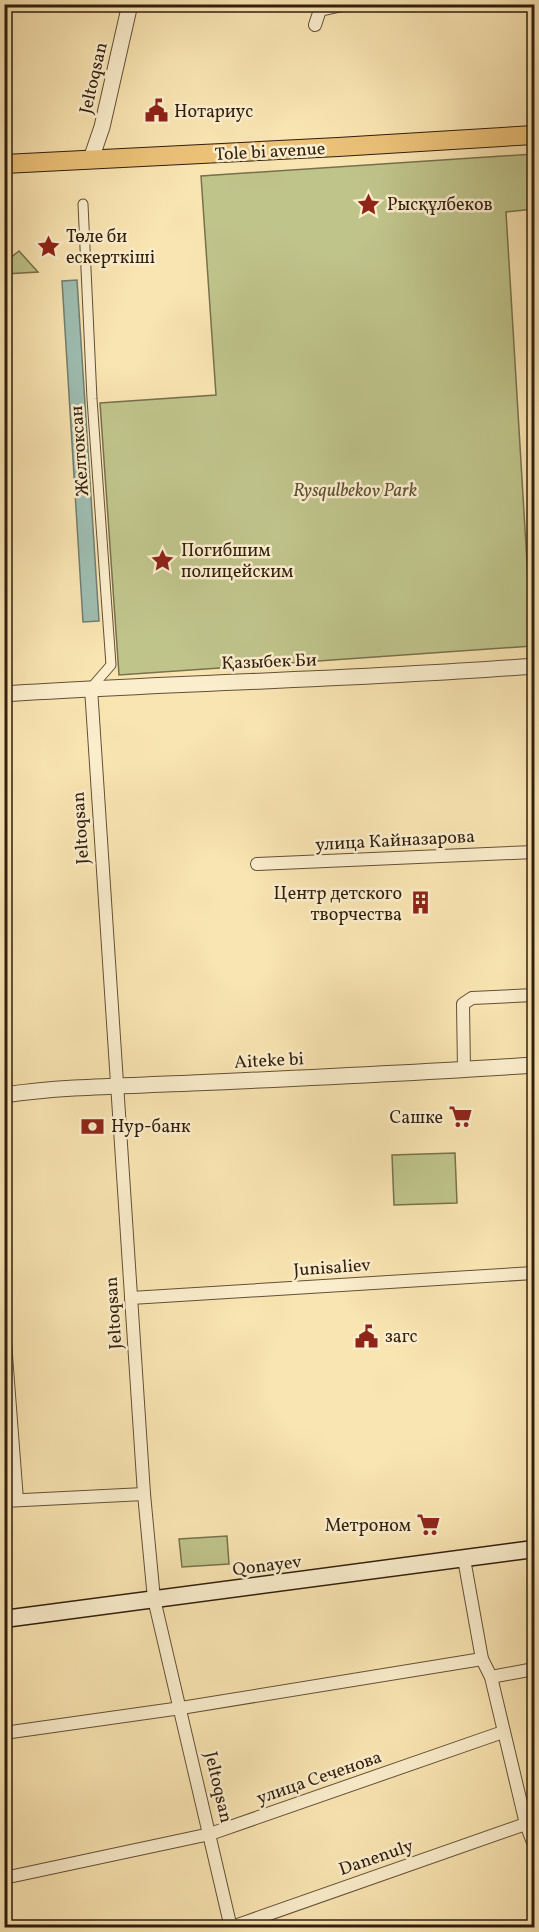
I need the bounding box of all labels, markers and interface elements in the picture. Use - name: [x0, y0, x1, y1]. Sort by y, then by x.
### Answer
- street label: Jeltoqsan: [74, 40, 115, 117]
- public building icon: Нотариус: [143, 98, 169, 124]
- place label: Нотариус: [174, 100, 253, 125]
- street label: Tole bi avenue: [214, 137, 326, 168]
- place icon: Рысқұлбеков: [356, 191, 382, 217]
- place label: Рысқұлбеков: [387, 193, 493, 218]
- place label: Төле би ескерткіші: [66, 225, 155, 271]
- place icon: Төле би ескерткіші: [35, 233, 61, 259]
- street label: Желтоксан: [65, 405, 96, 497]
- park label: Rysqulbekov Park: [293, 479, 417, 504]
- place label: Погибшим полицейским: [181, 539, 293, 585]
- place icon: Погибшим полицейским: [150, 547, 176, 573]
- street label: Қазыбек Би: [221, 648, 317, 677]
- street label: Jeltoqsan: [66, 790, 97, 865]
- street label: улица Кайназарова: [315, 825, 476, 858]
- place label: Центр детского творчества: [274, 882, 402, 928]
- building icon: Центр детского творчества: [407, 890, 433, 916]
- street label: Aiteke bi: [234, 1047, 305, 1076]
- supermarket icon: Сашке: [448, 1104, 474, 1130]
- place label: Сашке: [389, 1106, 443, 1131]
- bank icon: Нур-банк: [80, 1113, 106, 1139]
- place label: Нур-банк: [111, 1115, 191, 1140]
- street label: Junisaliev: [293, 1253, 372, 1284]
- street label: Jeltoqsan: [99, 1275, 130, 1350]
- public building icon: загс: [354, 1323, 380, 1349]
- place label: загс: [385, 1325, 418, 1350]
- supermarket icon: Метроном: [416, 1512, 442, 1538]
- place label: Метроном: [325, 1514, 411, 1539]
- street label: Qonayev: [231, 1550, 304, 1583]
- street label: улица Сеченова: [254, 1745, 385, 1812]
- street label: Jeltoqsan: [197, 1749, 238, 1826]
- street label: Danenuly: [336, 1834, 417, 1883]

